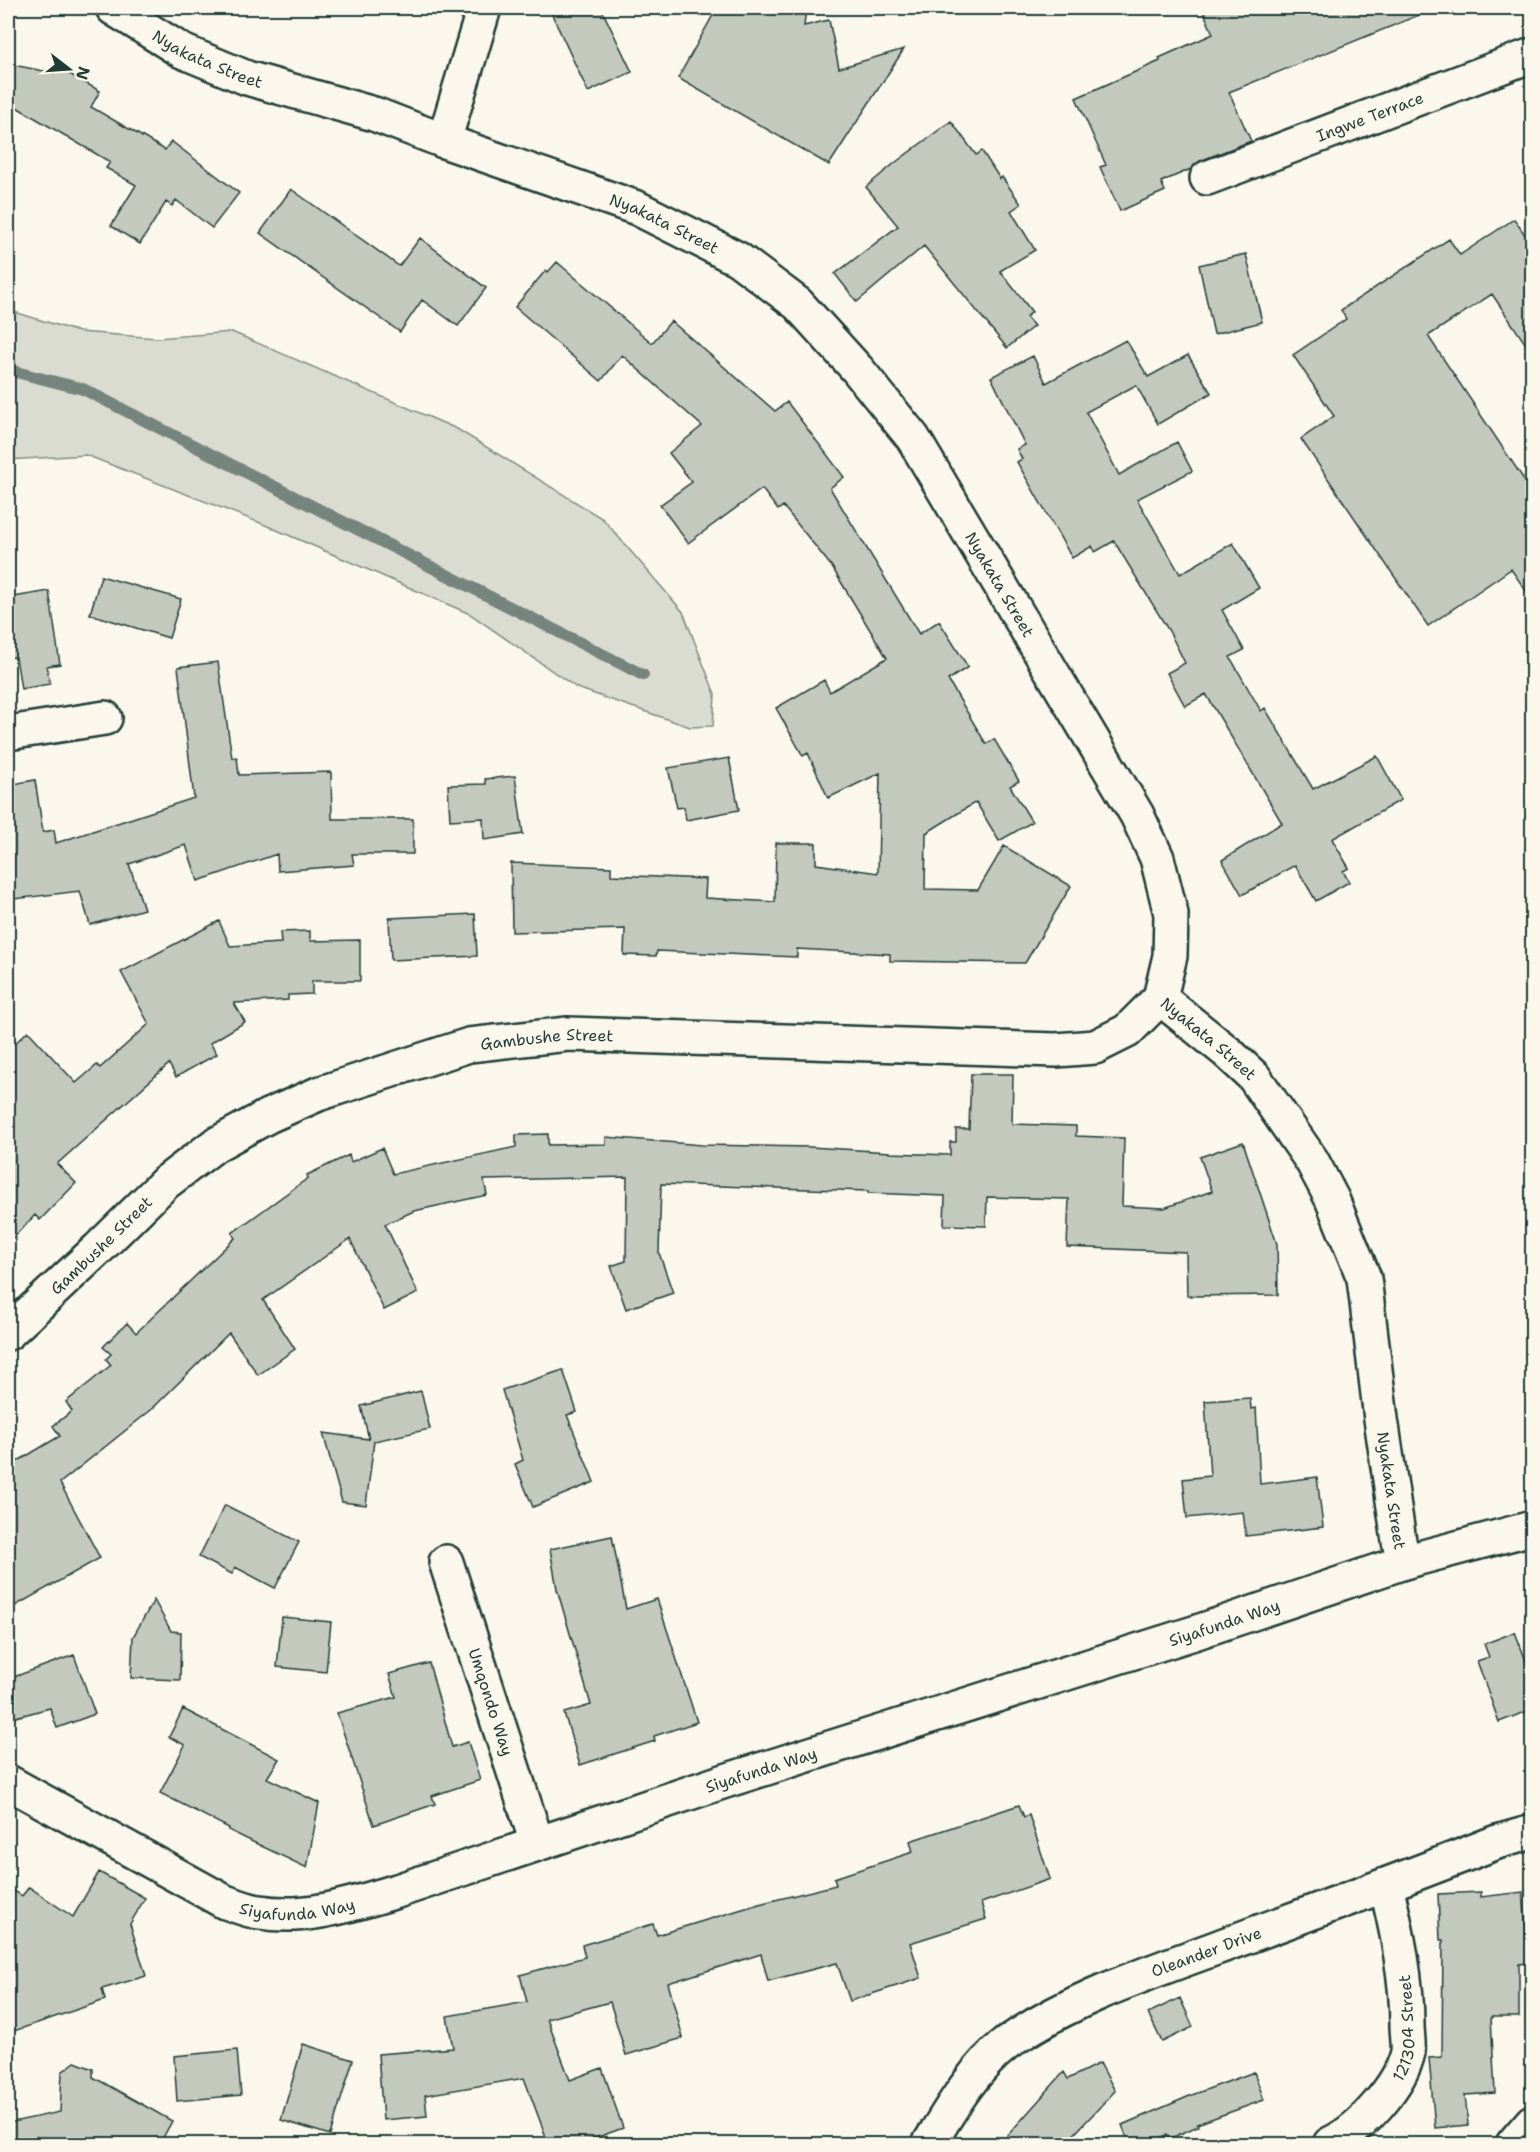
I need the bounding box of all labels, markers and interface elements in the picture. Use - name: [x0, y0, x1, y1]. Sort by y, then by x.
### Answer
- street label: Nyakata Street: [149, 25, 265, 92]
- north arrow: [39, 39, 99, 99]
- text: N: [71, 64, 95, 82]
- street label: Ingwe Terrace: [1313, 87, 1426, 146]
- street label: Nyakata Street: [607, 189, 722, 258]
- street label: Nyakata Street: [961, 528, 1039, 641]
- street label: Nyakata Street: [1156, 992, 1261, 1085]
- street label: Gambushe Street: [479, 1023, 614, 1054]
- street label: Gambushe Street: [46, 1191, 156, 1299]
- street label: Nyakata Street: [1372, 1430, 1411, 1551]
- street label: Siyafunda Way: [1166, 1594, 1283, 1651]
- street label: Umqondo Way: [464, 1645, 519, 1758]
- street label: Siyafunda Way: [702, 1742, 819, 1797]
- street label: Siyafunda Way: [237, 1893, 357, 1925]
- street label: Oleander Drive: [1148, 1922, 1264, 1982]
- street label: 121304 Street: [1387, 1974, 1419, 2085]

